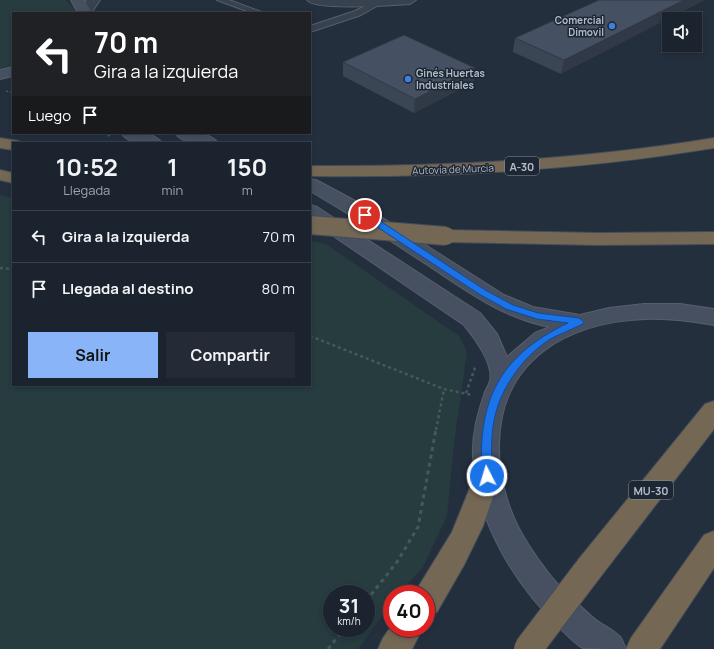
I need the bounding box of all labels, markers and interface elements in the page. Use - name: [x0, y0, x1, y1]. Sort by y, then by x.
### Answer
- map controls: [662, 12, 702, 52]
- button: sound: [662, 12, 702, 52]
- place label: Comercial Dimovil: [555, 13, 604, 39]
- marker: Comercial Dimovil: [607, 21, 617, 31]
- text: 70 m: [94, 23, 158, 61]
- icon: left: [28, 28, 80, 80]
- text: Gira a la izquierda: [94, 59, 238, 83]
- place label: Ginés Huertas Industriales: [416, 66, 485, 92]
- marker: Ginés Huertas Industriales: [403, 74, 413, 84]
- icon: arrive: [79, 104, 101, 126]
- text: Luego: [28, 105, 71, 126]
- text: 10:52: [56, 150, 118, 183]
- text: 1: [167, 150, 178, 183]
- text: 150: [227, 150, 267, 183]
- road number: A-30: [505, 157, 539, 175]
- street label: Autovía de Murcia: [412, 161, 494, 177]
- text: Llegada: [63, 181, 110, 199]
- text: min: [162, 181, 183, 199]
- text: m: [242, 181, 253, 199]
- pin: [348, 198, 382, 232]
- icon: arrive: [354, 204, 376, 226]
- icon: left: [28, 226, 50, 248]
- text: Gira a la izquierda: [62, 226, 189, 247]
- text: 70 m: [263, 226, 295, 247]
- icon: arrive: [28, 278, 50, 300]
- text: Llegada al destino: [62, 278, 194, 299]
- text: 80 m: [261, 278, 295, 299]
- button: Salir: [28, 332, 158, 378]
- button: Compartir: [166, 332, 295, 378]
- position arrow: [466, 455, 508, 497]
- road number: MU-30: [629, 481, 673, 499]
- speed limit sign: 40: [383, 585, 435, 637]
- text: 31: [339, 592, 359, 619]
- text: km/h: [337, 614, 361, 628]

